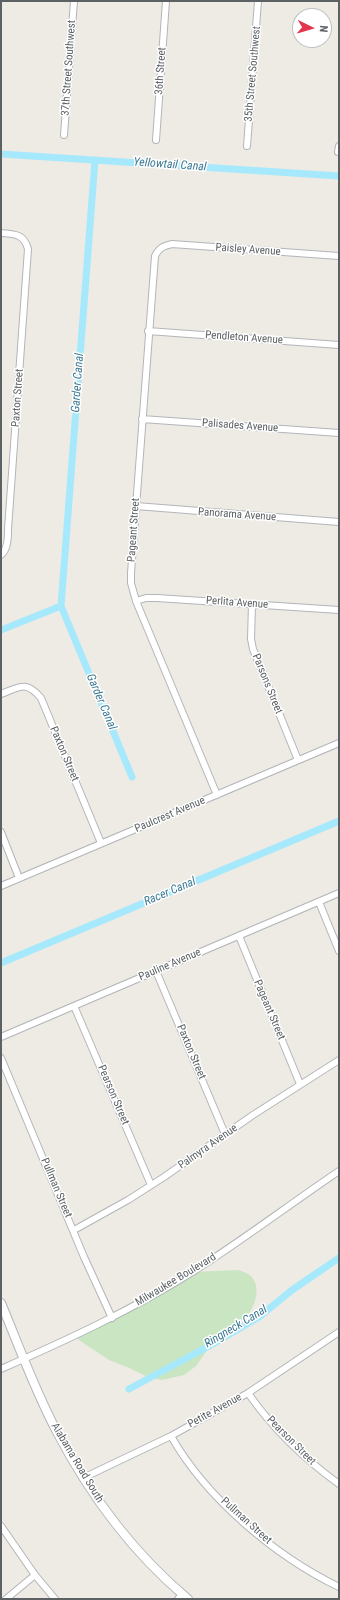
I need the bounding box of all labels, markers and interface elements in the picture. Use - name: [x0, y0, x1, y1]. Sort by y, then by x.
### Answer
- north arrow: [292, 8, 332, 48]
- street label: 37th Street Southwest: [59, 20, 79, 116]
- text: N: [317, 25, 330, 33]
- street label: 35th Street Southwest: [242, 26, 264, 122]
- street label: 36th Street: [153, 47, 169, 95]
- water label: Yellowtail Canal: [133, 155, 207, 175]
- street label: Paisley Avenue: [215, 241, 281, 259]
- street label: Pendleton Avenue: [205, 329, 283, 347]
- water label: Garder Canal: [69, 353, 87, 413]
- street label: Paxton Street: [9, 368, 27, 428]
- street label: Palisades Avenue: [201, 417, 279, 435]
- street label: Pageant Street: [125, 498, 143, 562]
- street label: Panorama Avenue: [197, 506, 277, 524]
- street label: Perlita Avenue: [205, 594, 269, 612]
- street label: Parsons Street: [249, 652, 285, 716]
- water label: Garder Canal: [83, 672, 119, 732]
- street label: Paxton Street: [47, 725, 81, 783]
- street label: Paulcrest Avenue: [133, 794, 207, 836]
- water label: Racer Canal: [142, 875, 198, 909]
- street label: Pauline Avenue: [137, 946, 203, 984]
- street label: Pageant Street: [250, 978, 288, 1042]
- street label: Paxton Street: [174, 1023, 208, 1081]
- street label: Pearson Street: [94, 1063, 132, 1127]
- street label: Palmyra Avenue: [176, 1122, 240, 1172]
- street label: Pullman Street: [37, 1156, 75, 1220]
- street label: Milwaukee Boulevard: [133, 1251, 219, 1309]
- water label: Ringneck Canal: [202, 1303, 270, 1351]
- street label: Petite Avenue: [186, 1391, 244, 1431]
- street label: Pearson Street: [264, 1414, 318, 1468]
- street label: Alabama Road South: [48, 1421, 106, 1505]
- street label: Pullman Street: [218, 1495, 274, 1547]

